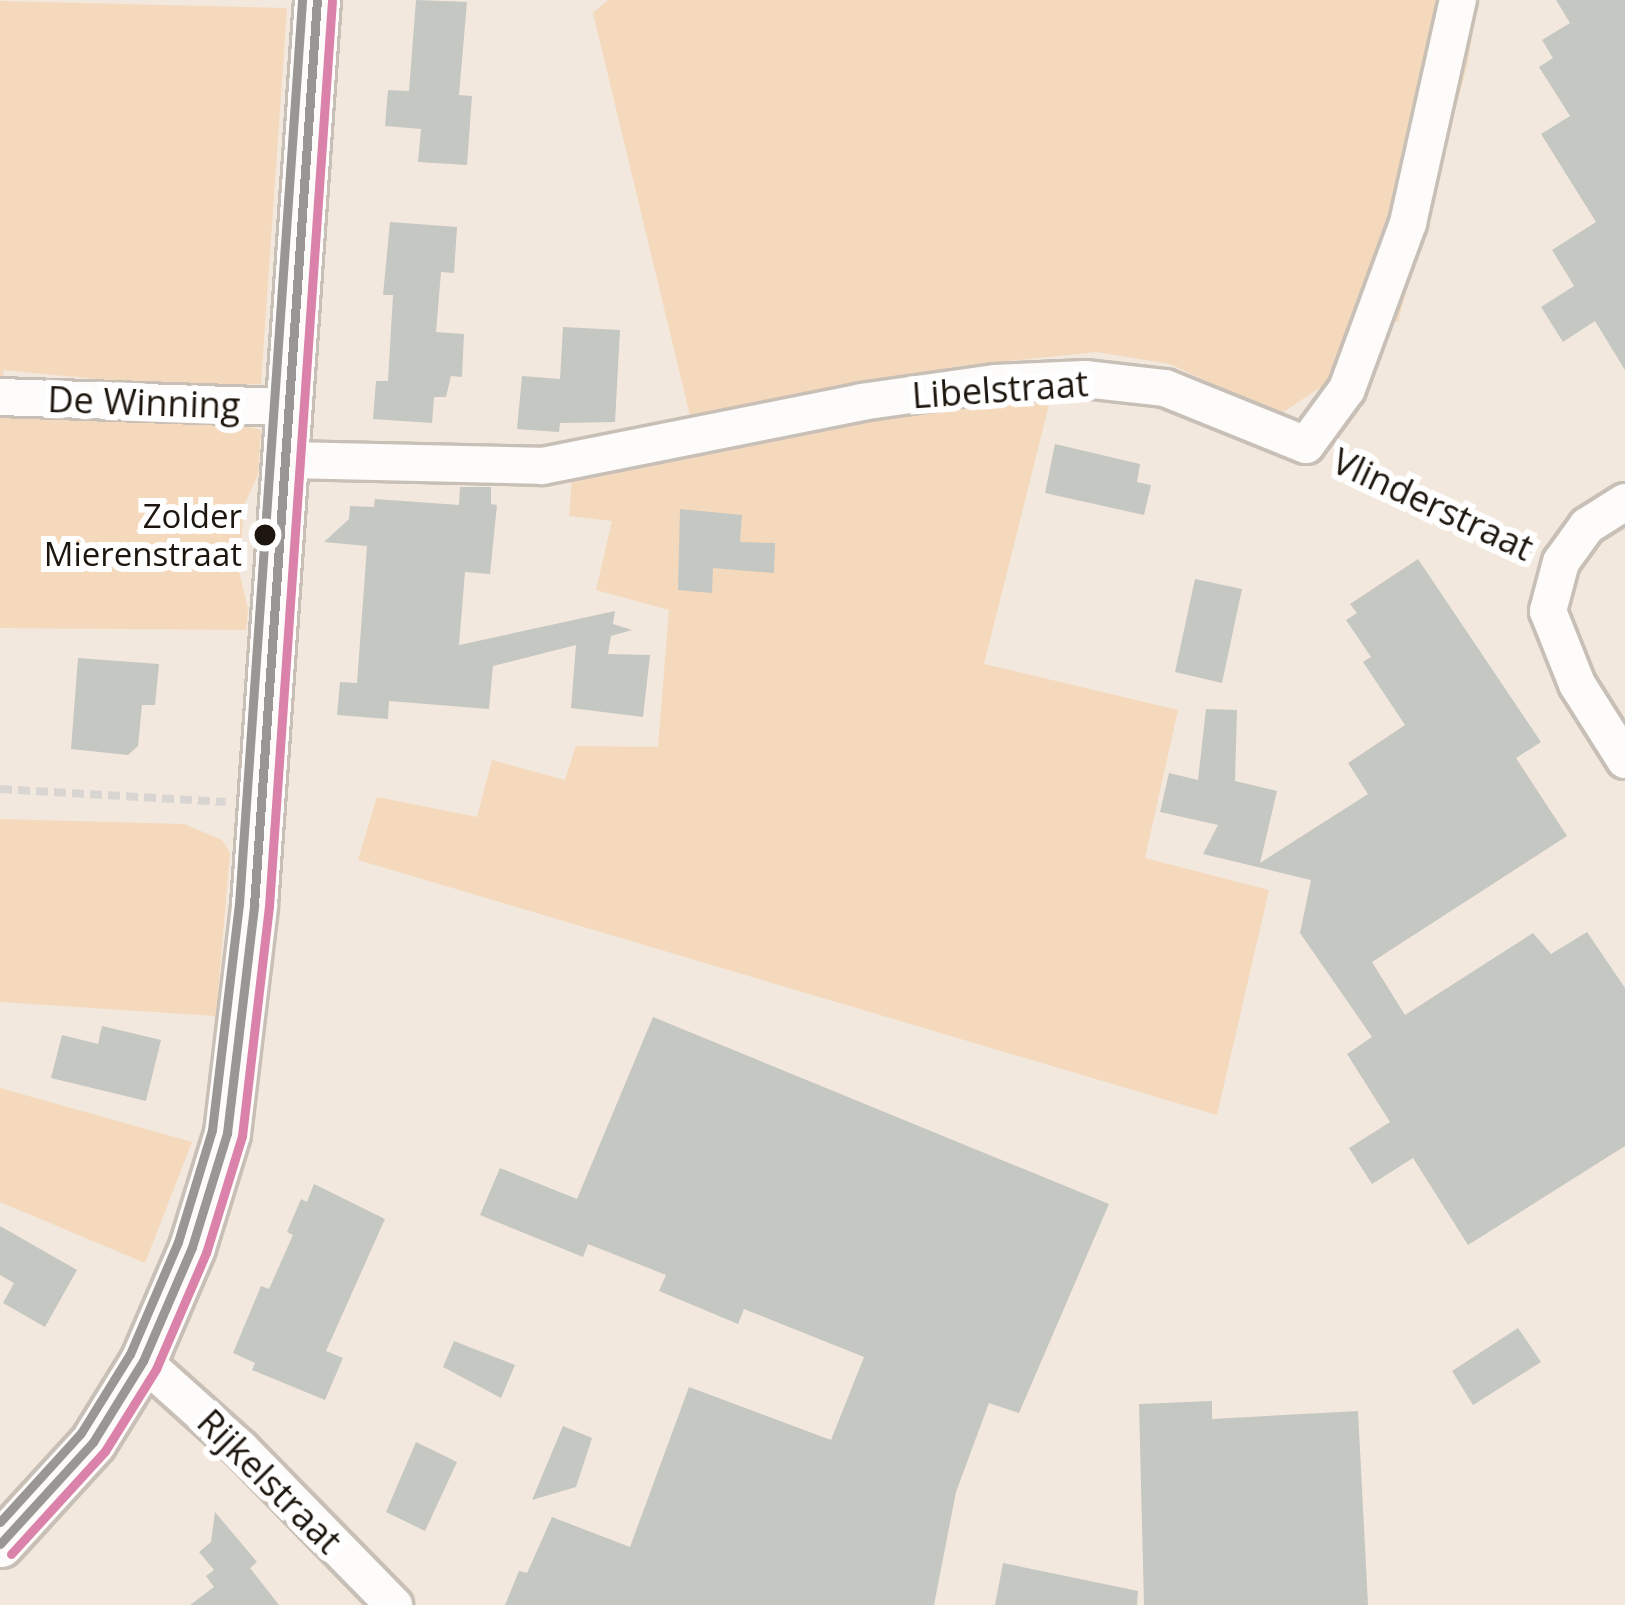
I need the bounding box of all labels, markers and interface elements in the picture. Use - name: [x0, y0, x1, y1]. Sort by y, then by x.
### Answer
- street label: Libelstraat: [910, 361, 1090, 417]
- street label: De Winning: [47, 377, 241, 427]
- street label: Vlinderstraat: [1326, 439, 1540, 569]
- place label: Zolder Mierenstraat: [44, 496, 242, 574]
- marker: Zolder Mierenstraat: [254, 524, 276, 546]
- street label: Rijkelstraat: [189, 1400, 351, 1562]

